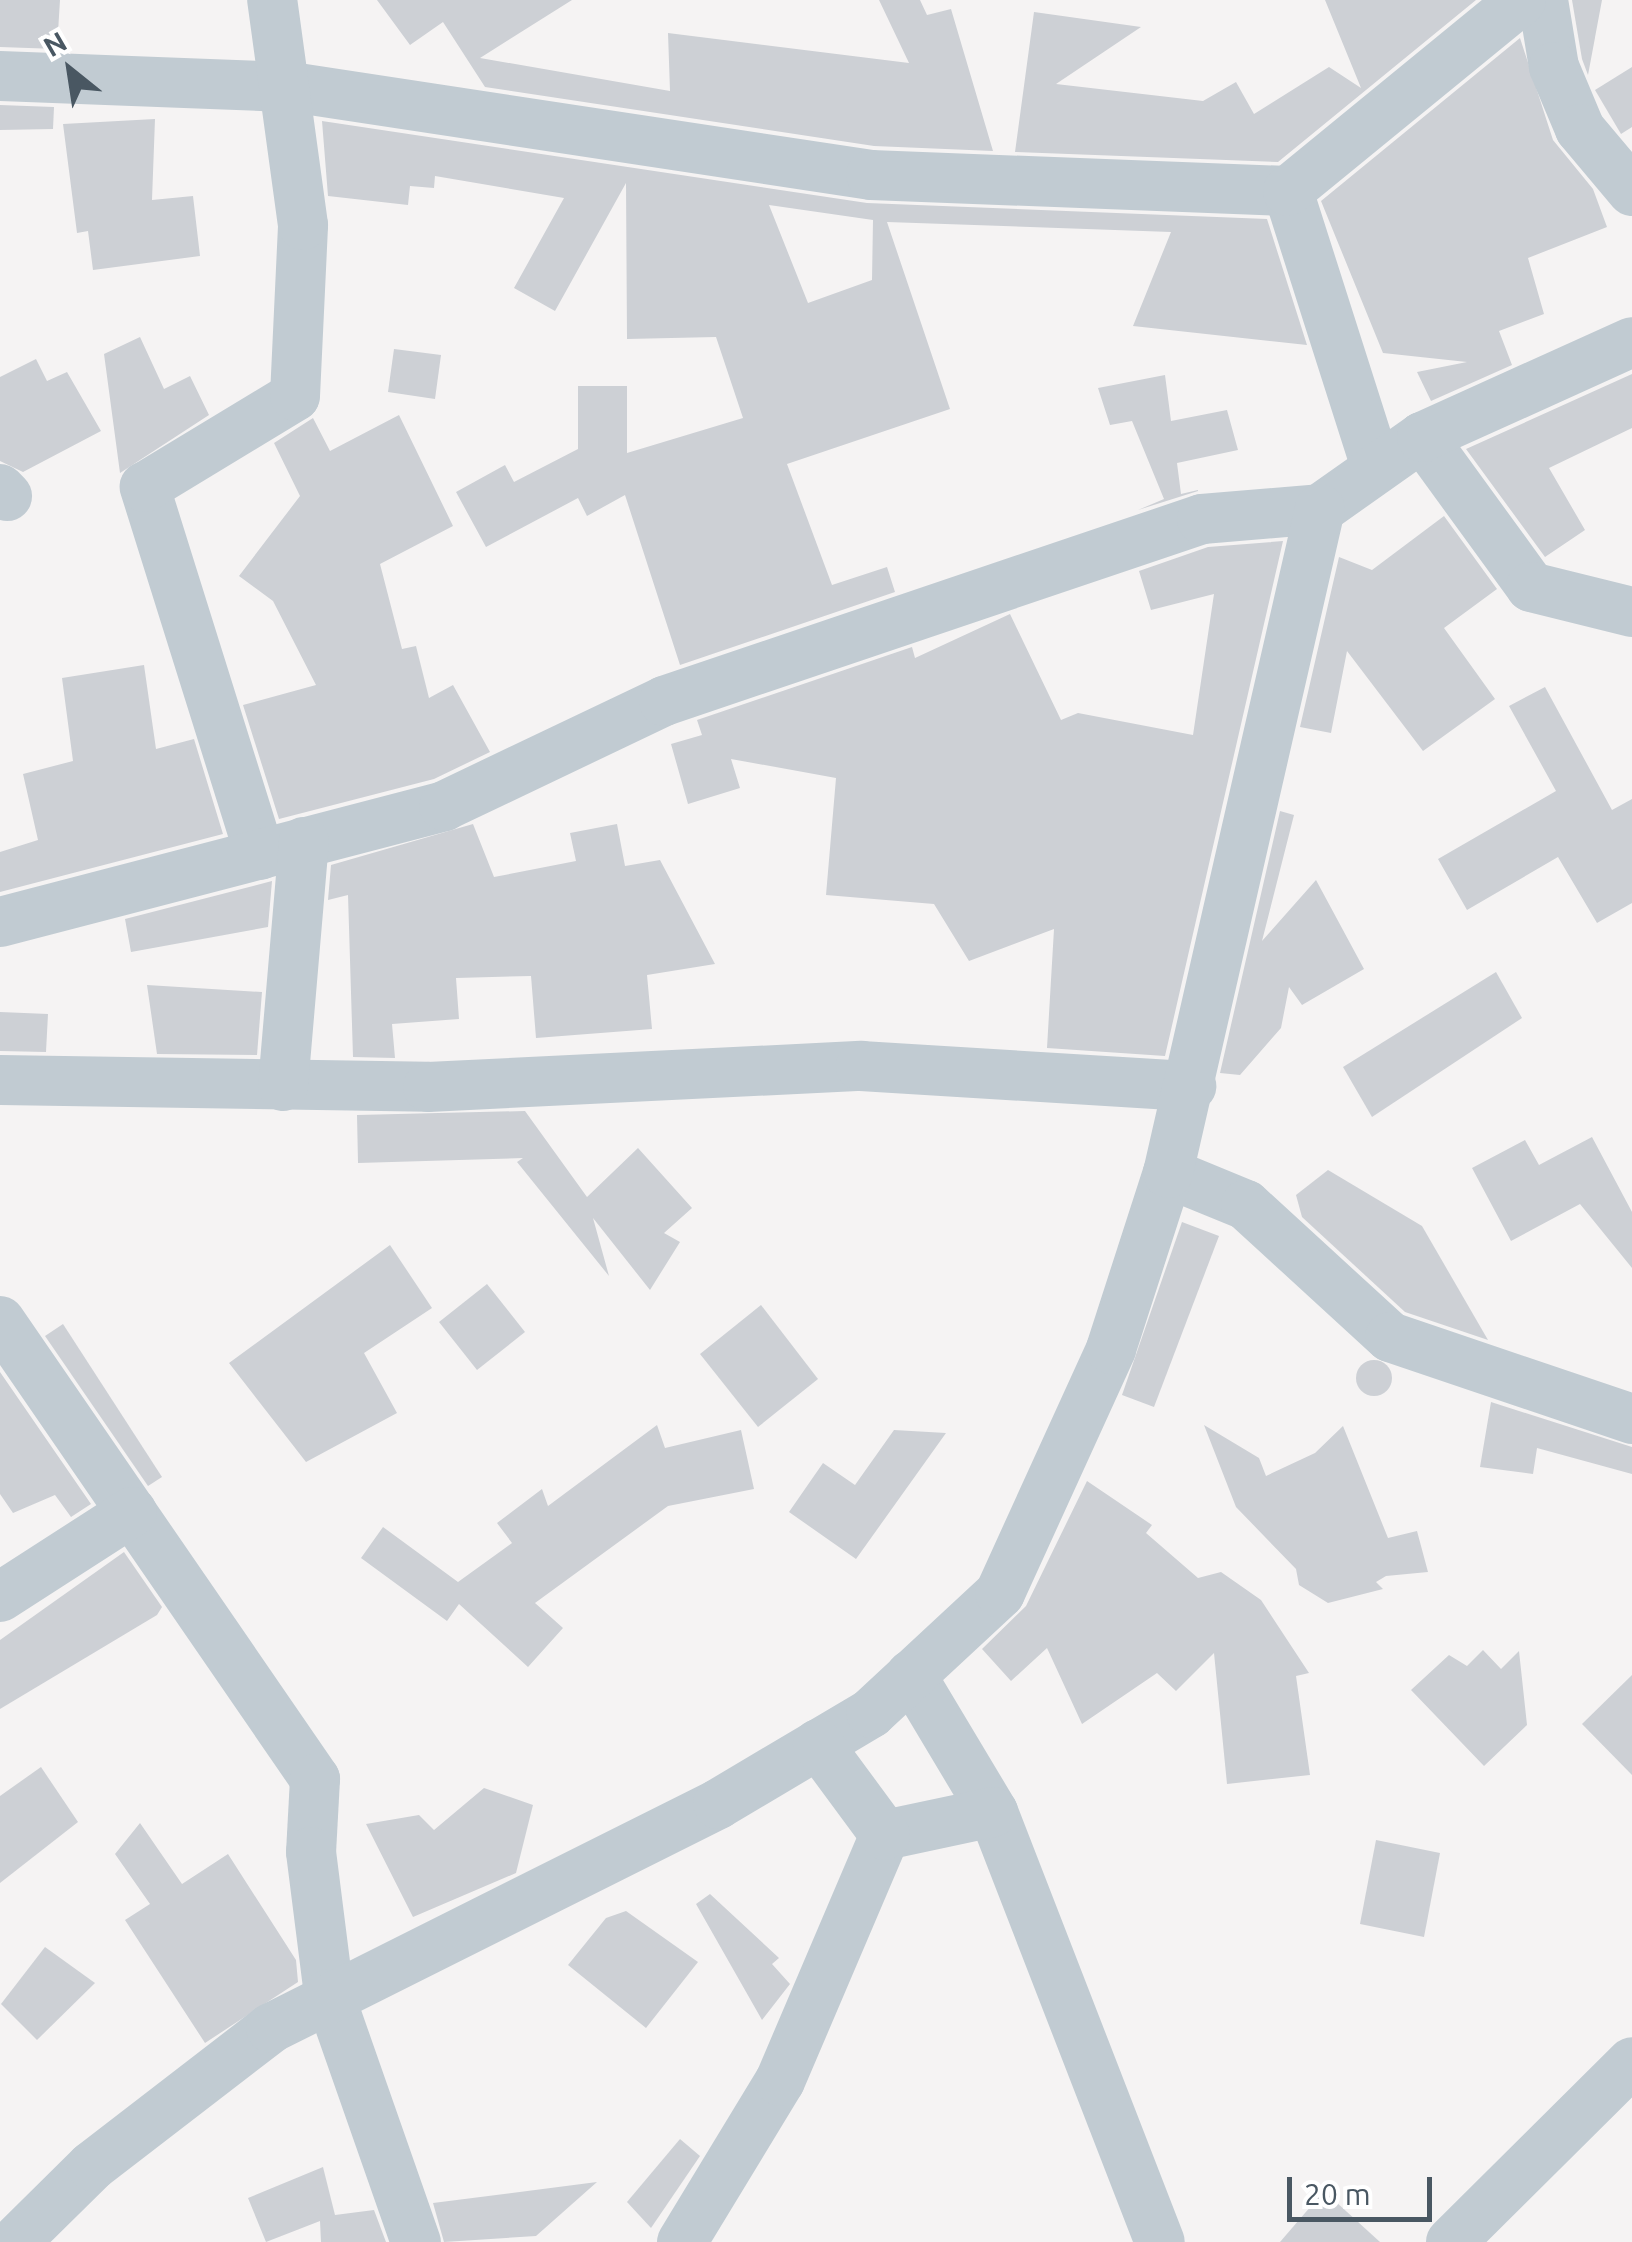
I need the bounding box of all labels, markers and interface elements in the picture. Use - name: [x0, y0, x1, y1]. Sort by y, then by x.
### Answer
- north arrow: [20, 20, 120, 120]
- text: N: [38, 25, 72, 62]
- scale bar: [1292, 2157, 1437, 2219]
- text: 20 m: [1304, 2177, 1371, 2211]

